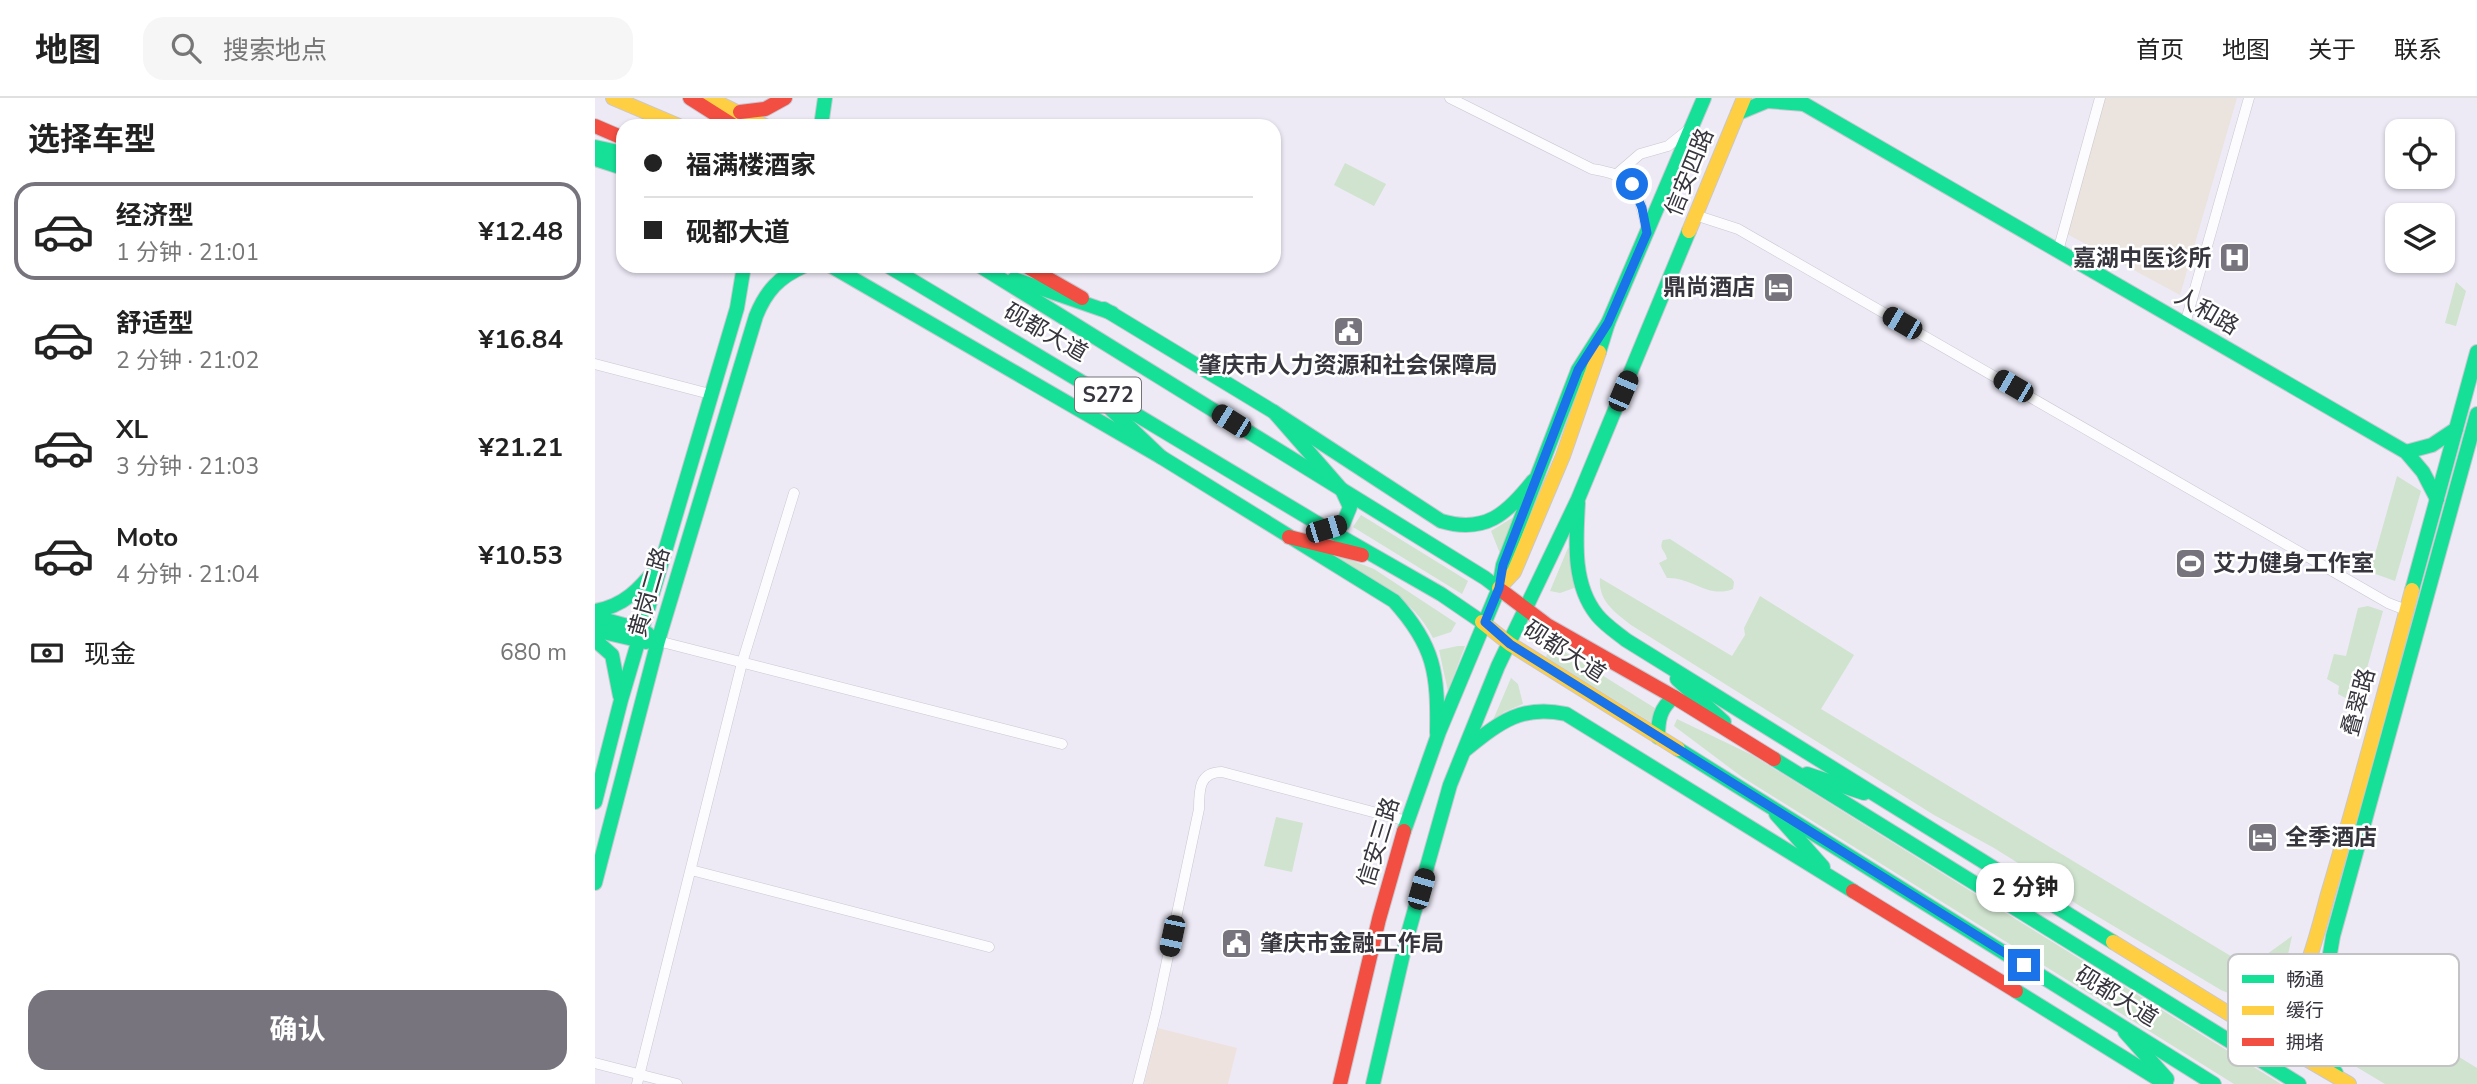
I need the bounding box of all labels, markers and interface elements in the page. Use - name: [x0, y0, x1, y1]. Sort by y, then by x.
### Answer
- search box: [143, 17, 633, 80]
- text: 地图: [35, 28, 101, 73]
- icon: search: [167, 29, 205, 67]
- text: 搜索地点: [223, 33, 327, 68]
- text: 首页: [2136, 34, 2184, 66]
- text: 地图: [2222, 34, 2270, 66]
- text: 关于: [2308, 34, 2356, 66]
- text: 联系: [2394, 34, 2442, 66]
- text: 选择车型: [28, 118, 156, 161]
- map controls: [2385, 119, 2455, 273]
- button: locate: [2385, 119, 2455, 189]
- street label: 信安四路: [1658, 124, 1721, 221]
- text: 福满楼酒家: [686, 148, 816, 183]
- route start: [1616, 168, 1648, 200]
- text: 经济型: [116, 198, 194, 233]
- icon: car: [32, 200, 95, 263]
- button: layers: [2385, 203, 2455, 273]
- text: ¥12.48: [479, 214, 563, 249]
- text: 砚都大道: [686, 215, 790, 250]
- text: 1 分钟 · 21:01: [116, 237, 259, 268]
- hospital icon: 嘉湖中医诊所: [2217, 241, 2251, 275]
- place label: 嘉湖中医诊所: [2073, 243, 2211, 274]
- hotel icon: 鼎尚酒店: [1761, 270, 1795, 304]
- place label: 鼎尚酒店: [1663, 272, 1755, 303]
- street label: 人和路: [2169, 281, 2244, 342]
- street label: 砚都大道: [998, 296, 1093, 369]
- car: [1879, 303, 1926, 343]
- text: 舒适型: [116, 306, 194, 341]
- icon: car: [32, 308, 95, 371]
- public building icon: 肇庆市人力资源和社会保障局: [1331, 314, 1365, 348]
- text: ¥16.84: [479, 322, 563, 357]
- text: 2 分钟 · 21:02: [116, 345, 259, 376]
- place label: 肇庆市人力资源和社会保障局: [1199, 350, 1498, 381]
- car: [1990, 366, 2037, 406]
- car: [1606, 368, 1641, 414]
- road number: S272: [1075, 378, 1141, 412]
- car: [1208, 401, 1255, 441]
- text: XL: [116, 412, 148, 447]
- icon: car: [32, 416, 95, 479]
- text: ¥21.21: [479, 430, 563, 465]
- text: 3 分钟 · 21:03: [116, 451, 259, 482]
- car: [1303, 513, 1350, 545]
- text: Moto: [116, 520, 178, 555]
- icon: car: [32, 524, 95, 587]
- text: ¥10.53: [479, 538, 563, 573]
- street label: 黄岗二路: [622, 544, 677, 641]
- sports icon: 艾力健身工作室: [2173, 546, 2207, 580]
- place label: 艾力健身工作室: [2213, 548, 2374, 579]
- text: 4 分钟 · 21:04: [116, 559, 259, 590]
- street label: 砚都大道: [1518, 613, 1612, 689]
- icon: cash: [28, 634, 66, 672]
- text: 现金: [84, 637, 136, 672]
- text: 680 m: [500, 637, 567, 668]
- street label: 叠翠路: [2335, 665, 2382, 739]
- street label: 信安三路: [1350, 794, 1407, 891]
- hotel icon: 全季酒店: [2245, 820, 2279, 854]
- place label: 全季酒店: [2285, 822, 2377, 853]
- callout: 2 分钟: [1975, 864, 2073, 912]
- car: [1406, 866, 1437, 912]
- text: 2 分钟: [1992, 872, 2058, 903]
- car: [1158, 913, 1187, 959]
- public building icon: 肇庆市金融工作局: [1220, 926, 1254, 960]
- place label: 肇庆市金融工作局: [1260, 928, 1444, 959]
- route end: [2008, 949, 2040, 981]
- legend: [2228, 954, 2459, 1066]
- street label: 砚都大道: [2070, 959, 2164, 1034]
- text: 畅通: [2286, 967, 2324, 993]
- button: 确认: [28, 990, 567, 1070]
- text: 缓行: [2286, 998, 2324, 1024]
- text: 拥堵: [2286, 1030, 2324, 1056]

